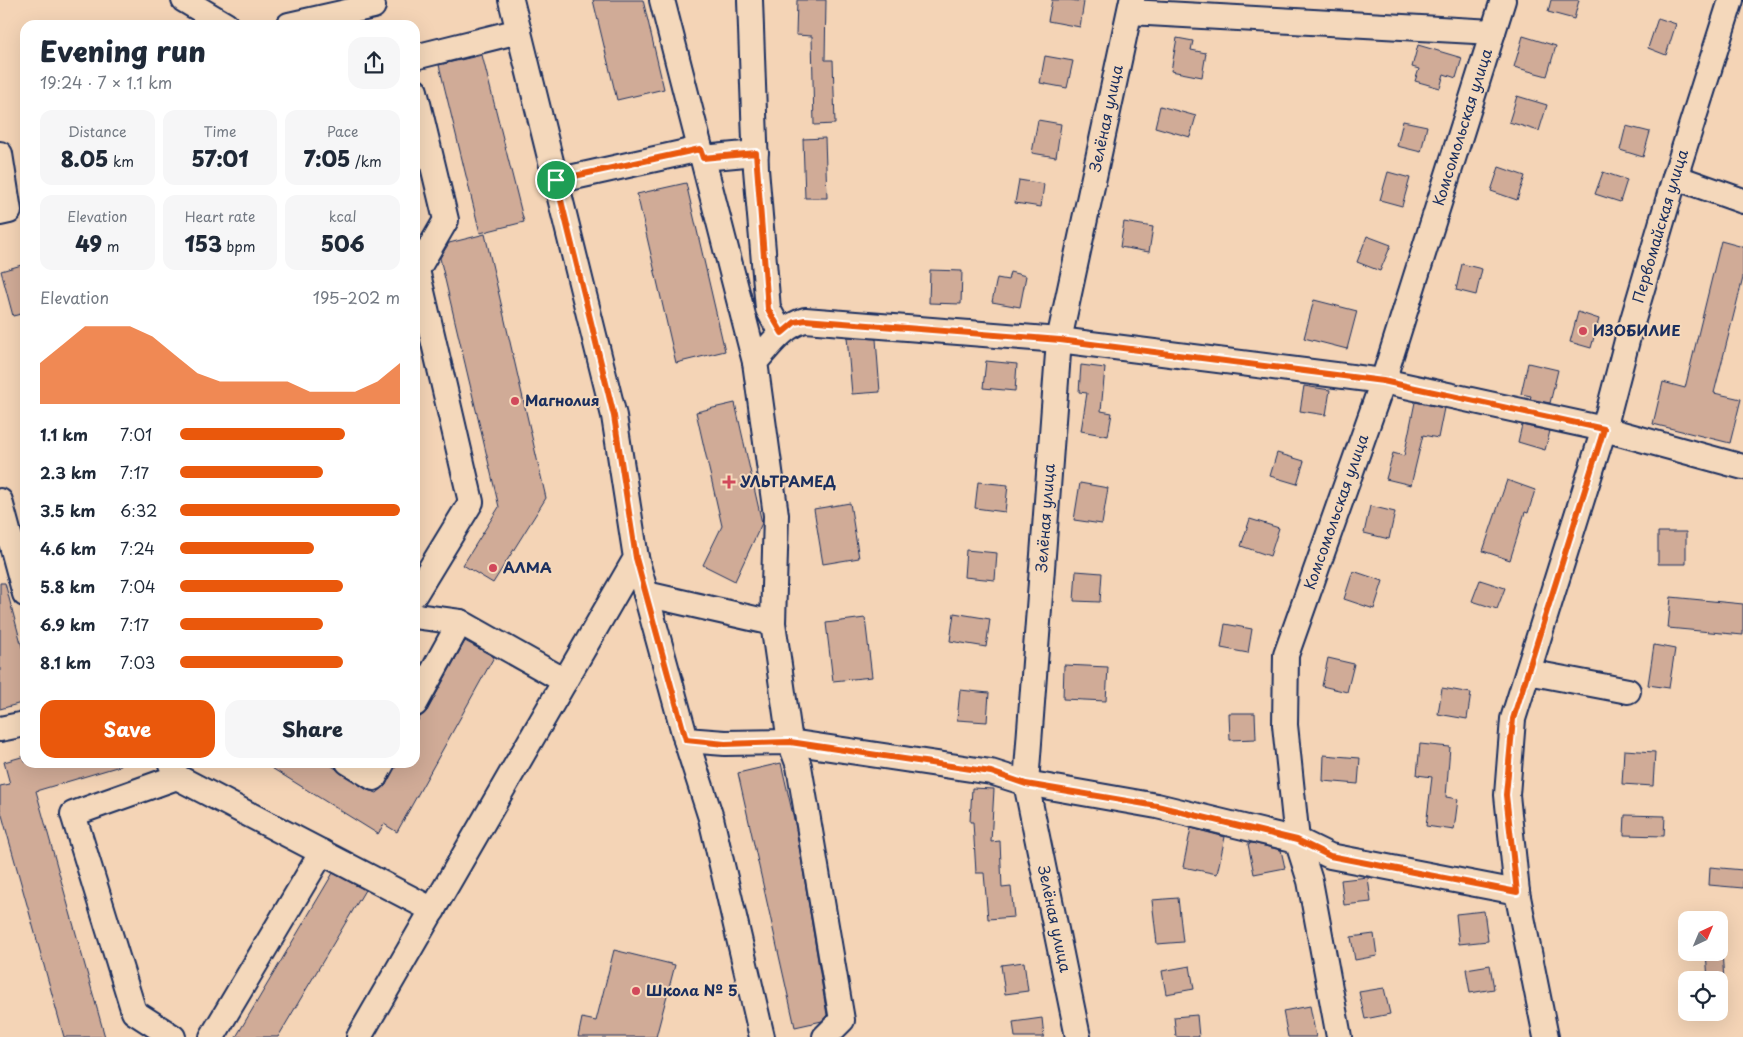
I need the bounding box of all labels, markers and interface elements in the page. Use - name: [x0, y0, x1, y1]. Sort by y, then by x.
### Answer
- text: Evening run: [40, 29, 206, 72]
- button: share: [348, 37, 400, 89]
- street label: Комсомольская улица: [1426, 45, 1497, 208]
- street label: Зелёная улица: [1082, 62, 1128, 174]
- text: 19:24 · 7 × 1.1 km: [40, 70, 172, 94]
- text: Distance: [68, 121, 127, 142]
- text: Time: [203, 121, 237, 142]
- text: Pace: [327, 121, 358, 142]
- text: 8.05: [61, 142, 108, 174]
- text: 57:01: [192, 142, 248, 174]
- text: 7:05: [303, 142, 350, 174]
- street label: Первомайская улица: [1625, 146, 1693, 306]
- text: km: [108, 151, 134, 172]
- text: /km: [350, 151, 382, 172]
- pin: [535, 159, 577, 201]
- icon: arrive: [542, 166, 570, 194]
- text: Elevation: [67, 206, 128, 227]
- text: Heart rate: [185, 206, 255, 227]
- text: kcal: [329, 206, 357, 227]
- text: 49: [75, 227, 102, 259]
- text: 153: [184, 227, 222, 259]
- text: 506: [321, 227, 365, 259]
- text: m: [102, 236, 119, 257]
- text: bpm: [222, 236, 256, 257]
- text: Elevation: [40, 285, 109, 309]
- text: 195–202 m: [313, 285, 400, 309]
- place label: ИЗОБИЛИЕ: [1593, 318, 1681, 341]
- marker: ИЗОБИЛИЕ: [1577, 325, 1589, 337]
- place label: Магнолия: [525, 388, 599, 411]
- marker: Магнолия: [509, 395, 521, 407]
- text: 1.1 km: [40, 422, 88, 446]
- text: 7:01: [120, 422, 152, 446]
- street label: Комсомольская улица: [1297, 430, 1374, 592]
- text: 2.3 km: [40, 460, 96, 484]
- text: 7:17: [120, 460, 149, 484]
- street label: Зелёная улица: [1029, 462, 1060, 573]
- place label: УЛЬТРАМЕД: [740, 469, 836, 492]
- marker: УЛЬТРАМЕД: [722, 475, 736, 489]
- text: 3.5 km: [40, 498, 95, 522]
- text: 6:32: [120, 498, 157, 522]
- text: 4.6 km: [40, 536, 96, 560]
- text: 7:24: [120, 536, 155, 560]
- place label: АЛМА: [503, 555, 552, 578]
- marker: АЛМА: [487, 562, 499, 574]
- text: 5.8 km: [40, 574, 95, 598]
- text: 7:04: [120, 574, 156, 598]
- text: 6.9 km: [40, 612, 96, 636]
- text: 7:17: [120, 612, 149, 636]
- text: 8.1 km: [40, 650, 91, 674]
- text: 7:03: [120, 650, 155, 674]
- button: Save: [40, 700, 215, 758]
- button: Share: [225, 700, 400, 758]
- street label: Зелёная улица: [1033, 863, 1078, 975]
- north arrow: [1678, 911, 1728, 961]
- map controls: [1678, 911, 1728, 1021]
- button: locate: [1678, 971, 1728, 1021]
- place label: Школа № 5: [646, 978, 738, 1001]
- marker: Школа № 5: [630, 985, 642, 997]

